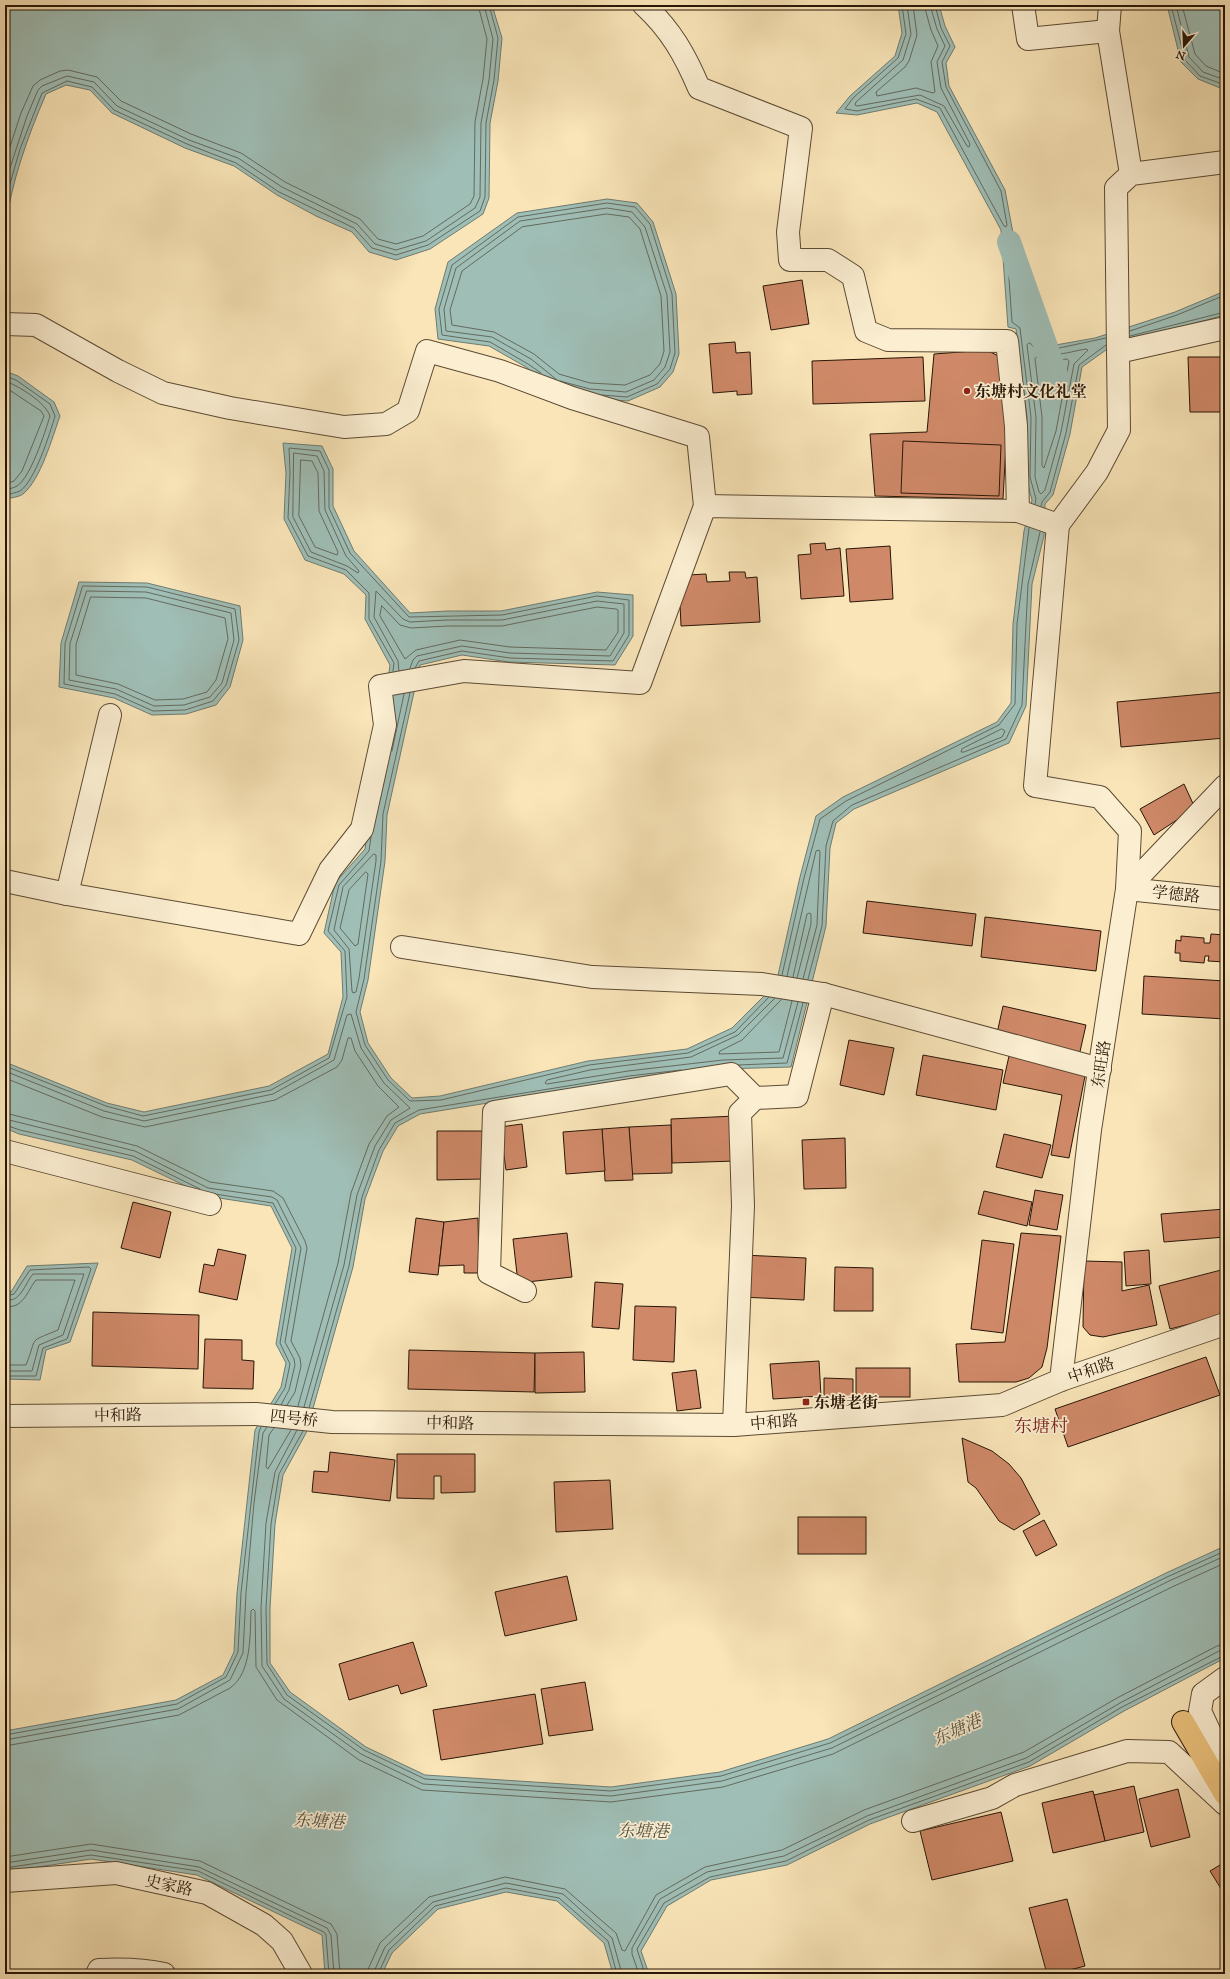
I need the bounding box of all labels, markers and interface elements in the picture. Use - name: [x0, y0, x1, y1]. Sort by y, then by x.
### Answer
- north arrow: [1164, 26, 1204, 66]
- text: N: [1174, 47, 1187, 63]
- place label: 东塘村文化礼堂: [975, 382, 1087, 401]
- marker: 东塘村文化礼堂: [962, 386, 972, 396]
- street label: 学德路: [1151, 882, 1201, 906]
- street label: 东旺路: [1088, 1039, 1114, 1089]
- street label: 中和路: [1065, 1353, 1117, 1387]
- place label: 东塘老街: [814, 1393, 878, 1412]
- marker: 东塘老街: [801, 1397, 811, 1407]
- street label: 中和路: [94, 1405, 142, 1425]
- street label: 四号桥: [269, 1406, 319, 1430]
- street label: 中和路: [749, 1410, 799, 1434]
- street label: 中和路: [426, 1413, 474, 1433]
- district label: 东塘村: [1014, 1415, 1068, 1437]
- water label: 东塘港: [929, 1709, 986, 1750]
- water label: 东塘港: [293, 1809, 347, 1833]
- water label: 东塘港: [617, 1820, 671, 1842]
- street label: 史家路: [144, 1871, 194, 1899]

